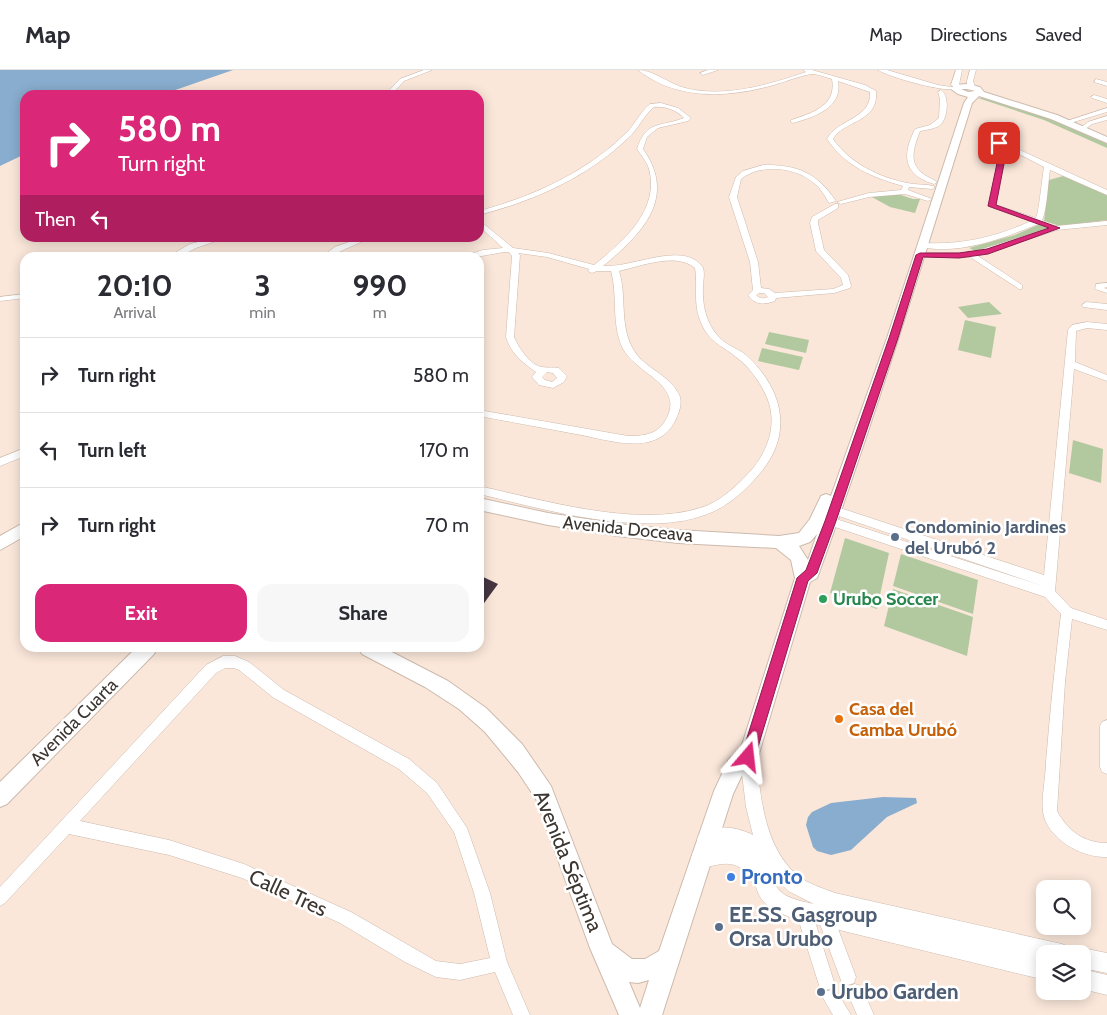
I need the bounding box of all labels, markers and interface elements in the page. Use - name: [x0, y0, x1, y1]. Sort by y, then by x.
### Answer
- text: Map: [25, 20, 71, 49]
- text: Map: [869, 24, 902, 46]
- text: Directions: [930, 24, 1007, 46]
- text: Saved: [1035, 24, 1082, 46]
- text: 580 m: [118, 107, 221, 150]
- icon: right: [35, 110, 100, 175]
- pin: [978, 122, 1020, 164]
- icon: arrive: [985, 129, 1013, 157]
- text: Turn right: [118, 150, 205, 177]
- icon: left: [86, 205, 114, 233]
- text: Then: [35, 208, 76, 231]
- text: 20:10: [97, 267, 173, 304]
- text: 3: [254, 267, 271, 304]
- text: 990: [352, 267, 407, 304]
- text: Arrival: [113, 303, 156, 322]
- text: min: [249, 303, 276, 322]
- text: m: [373, 303, 387, 322]
- icon: right: [35, 361, 63, 389]
- text: Turn right: [78, 364, 156, 387]
- text: 580 m: [413, 364, 469, 387]
- icon: left: [35, 436, 63, 464]
- text: Turn left: [78, 439, 146, 462]
- text: 170 m: [419, 439, 469, 462]
- icon: right: [35, 511, 63, 539]
- street label: Avenida Doceava: [562, 511, 695, 547]
- text: Turn right: [78, 514, 156, 537]
- text: 70 m: [425, 514, 469, 537]
- place label: Condominio Jardines del Urubó 2: [905, 516, 1066, 559]
- marker: Condominio Jardines del Urubó 2: [889, 531, 901, 543]
- button: Exit: [35, 584, 247, 642]
- button: Share: [257, 584, 469, 642]
- place label: Urubo Soccer: [833, 588, 938, 610]
- marker: Urubo Soccer: [817, 593, 829, 605]
- street label: Avenida Cuarta: [26, 674, 122, 770]
- place label: Casa del Camba Urubó: [849, 698, 957, 741]
- marker: Casa del Camba Urubó: [833, 713, 845, 725]
- position arrow: [721, 730, 773, 782]
- street label: Avenida Séptima: [529, 786, 608, 935]
- street label: Calle Tres: [245, 864, 332, 922]
- place label: Pronto: [741, 864, 803, 889]
- marker: Pronto: [725, 871, 737, 883]
- map controls: [1036, 880, 1091, 1000]
- button: search: [1036, 880, 1091, 935]
- place label: EE.SS. Gasgroup Orsa Urubo: [729, 902, 877, 951]
- marker: EE.SS. Gasgroup Orsa Urubo: [713, 921, 725, 933]
- button: layers: [1036, 945, 1091, 1000]
- place label: Urubo Garden: [831, 979, 959, 1004]
- marker: Urubo Garden: [815, 986, 827, 998]

